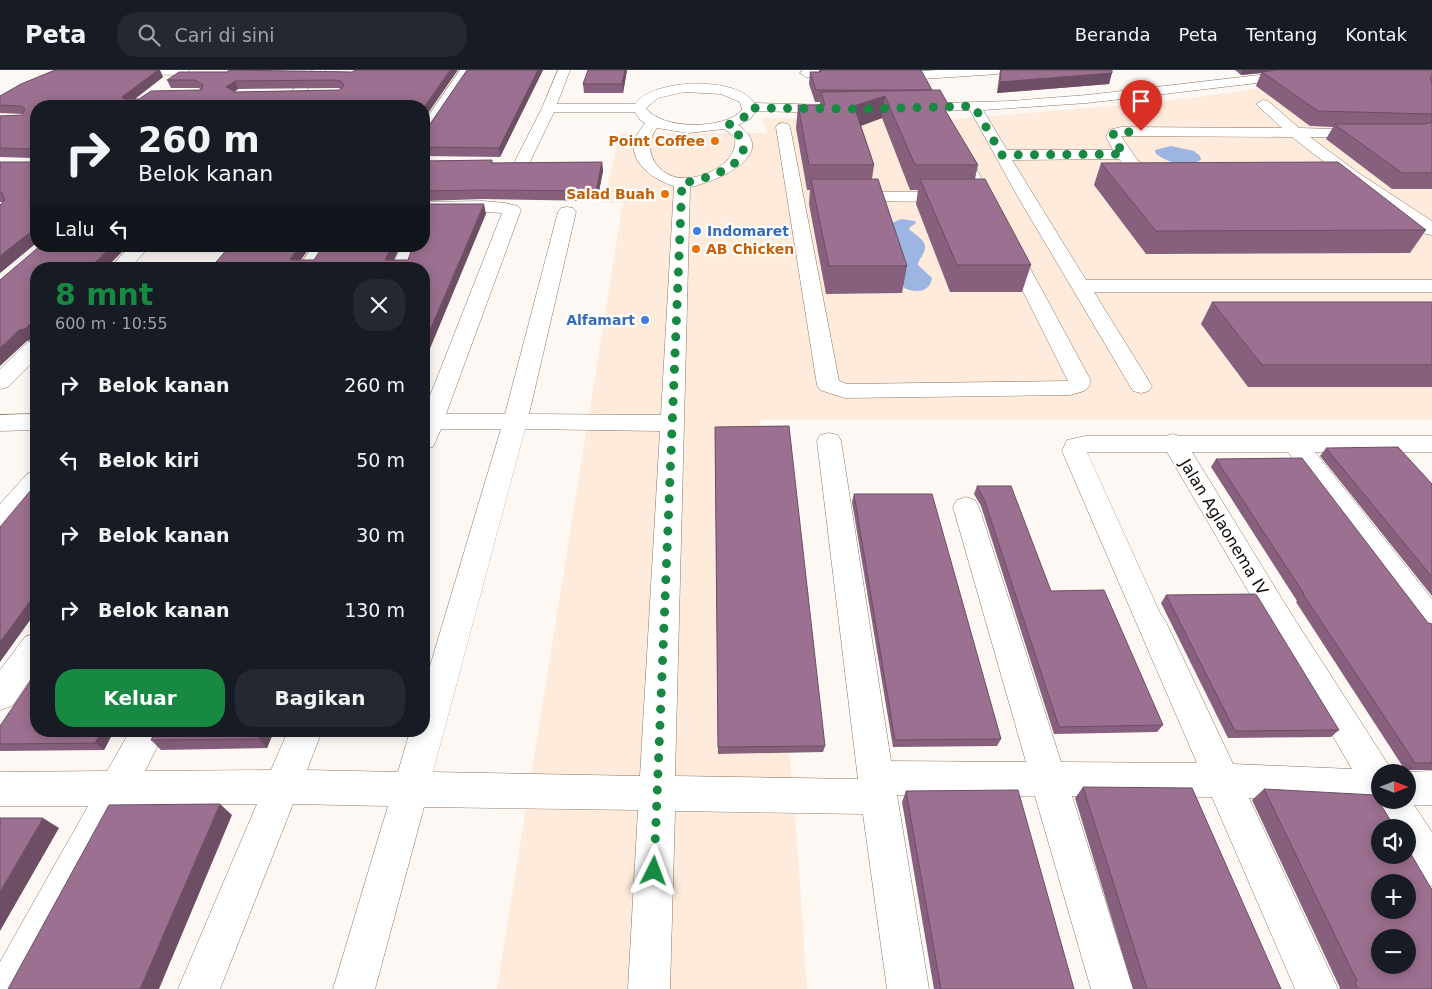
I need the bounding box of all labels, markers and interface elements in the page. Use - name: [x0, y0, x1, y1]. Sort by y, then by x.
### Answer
- search box: [117, 12, 467, 57]
- text: Peta: [25, 21, 87, 49]
- icon: search: [135, 21, 163, 49]
- text: Cari di sini: [175, 24, 274, 46]
- text: Beranda: [1075, 24, 1150, 45]
- text: Peta: [1178, 24, 1218, 45]
- text: Tentang: [1246, 24, 1317, 45]
- text: Kontak: [1345, 24, 1407, 45]
- pin: [1120, 80, 1162, 131]
- icon: arrive: [1127, 87, 1155, 115]
- icon: right: [55, 120, 120, 185]
- text: 260 m: [138, 120, 260, 160]
- place label: Point Coffee: [609, 133, 705, 149]
- marker: Point Coffee: [709, 135, 721, 147]
- text: Belok kanan: [138, 161, 273, 186]
- place label: Salad Buah: [566, 186, 655, 202]
- marker: Salad Buah: [659, 188, 671, 200]
- icon: left: [105, 215, 133, 243]
- text: Lalu: [55, 218, 95, 240]
- place label: Indomaret: [707, 223, 789, 239]
- marker: Indomaret: [691, 225, 703, 237]
- place label: AB Chicken: [706, 241, 794, 257]
- marker: AB Chicken: [690, 243, 702, 255]
- text: 8 mnt: [55, 277, 153, 312]
- button: close: [353, 279, 405, 331]
- place label: Alfamart: [566, 312, 635, 328]
- text: 600 m · 10:55: [55, 314, 168, 333]
- marker: Alfamart: [639, 314, 651, 326]
- icon: right: [55, 371, 83, 399]
- text: Belok kanan: [98, 374, 230, 396]
- text: 260 m: [344, 374, 405, 396]
- icon: left: [55, 446, 83, 474]
- text: Belok kiri: [98, 449, 199, 471]
- text: 50 m: [356, 449, 405, 471]
- street label: Jalan Aglaonema IV: [1175, 455, 1272, 598]
- icon: right: [55, 521, 83, 549]
- text: Belok kanan: [98, 524, 230, 546]
- text: 30 m: [356, 524, 405, 546]
- icon: right: [55, 596, 83, 624]
- text: Belok kanan: [98, 599, 230, 621]
- text: 130 m: [344, 599, 405, 621]
- button: Keluar: [55, 669, 225, 727]
- button: Bagikan: [235, 669, 405, 727]
- north arrow: [1371, 764, 1416, 809]
- map controls: [1371, 764, 1416, 974]
- button: sound: [1371, 819, 1416, 864]
- position arrow: [627, 844, 679, 896]
- button: +: [1371, 874, 1416, 919]
- button: −: [1371, 929, 1416, 974]

